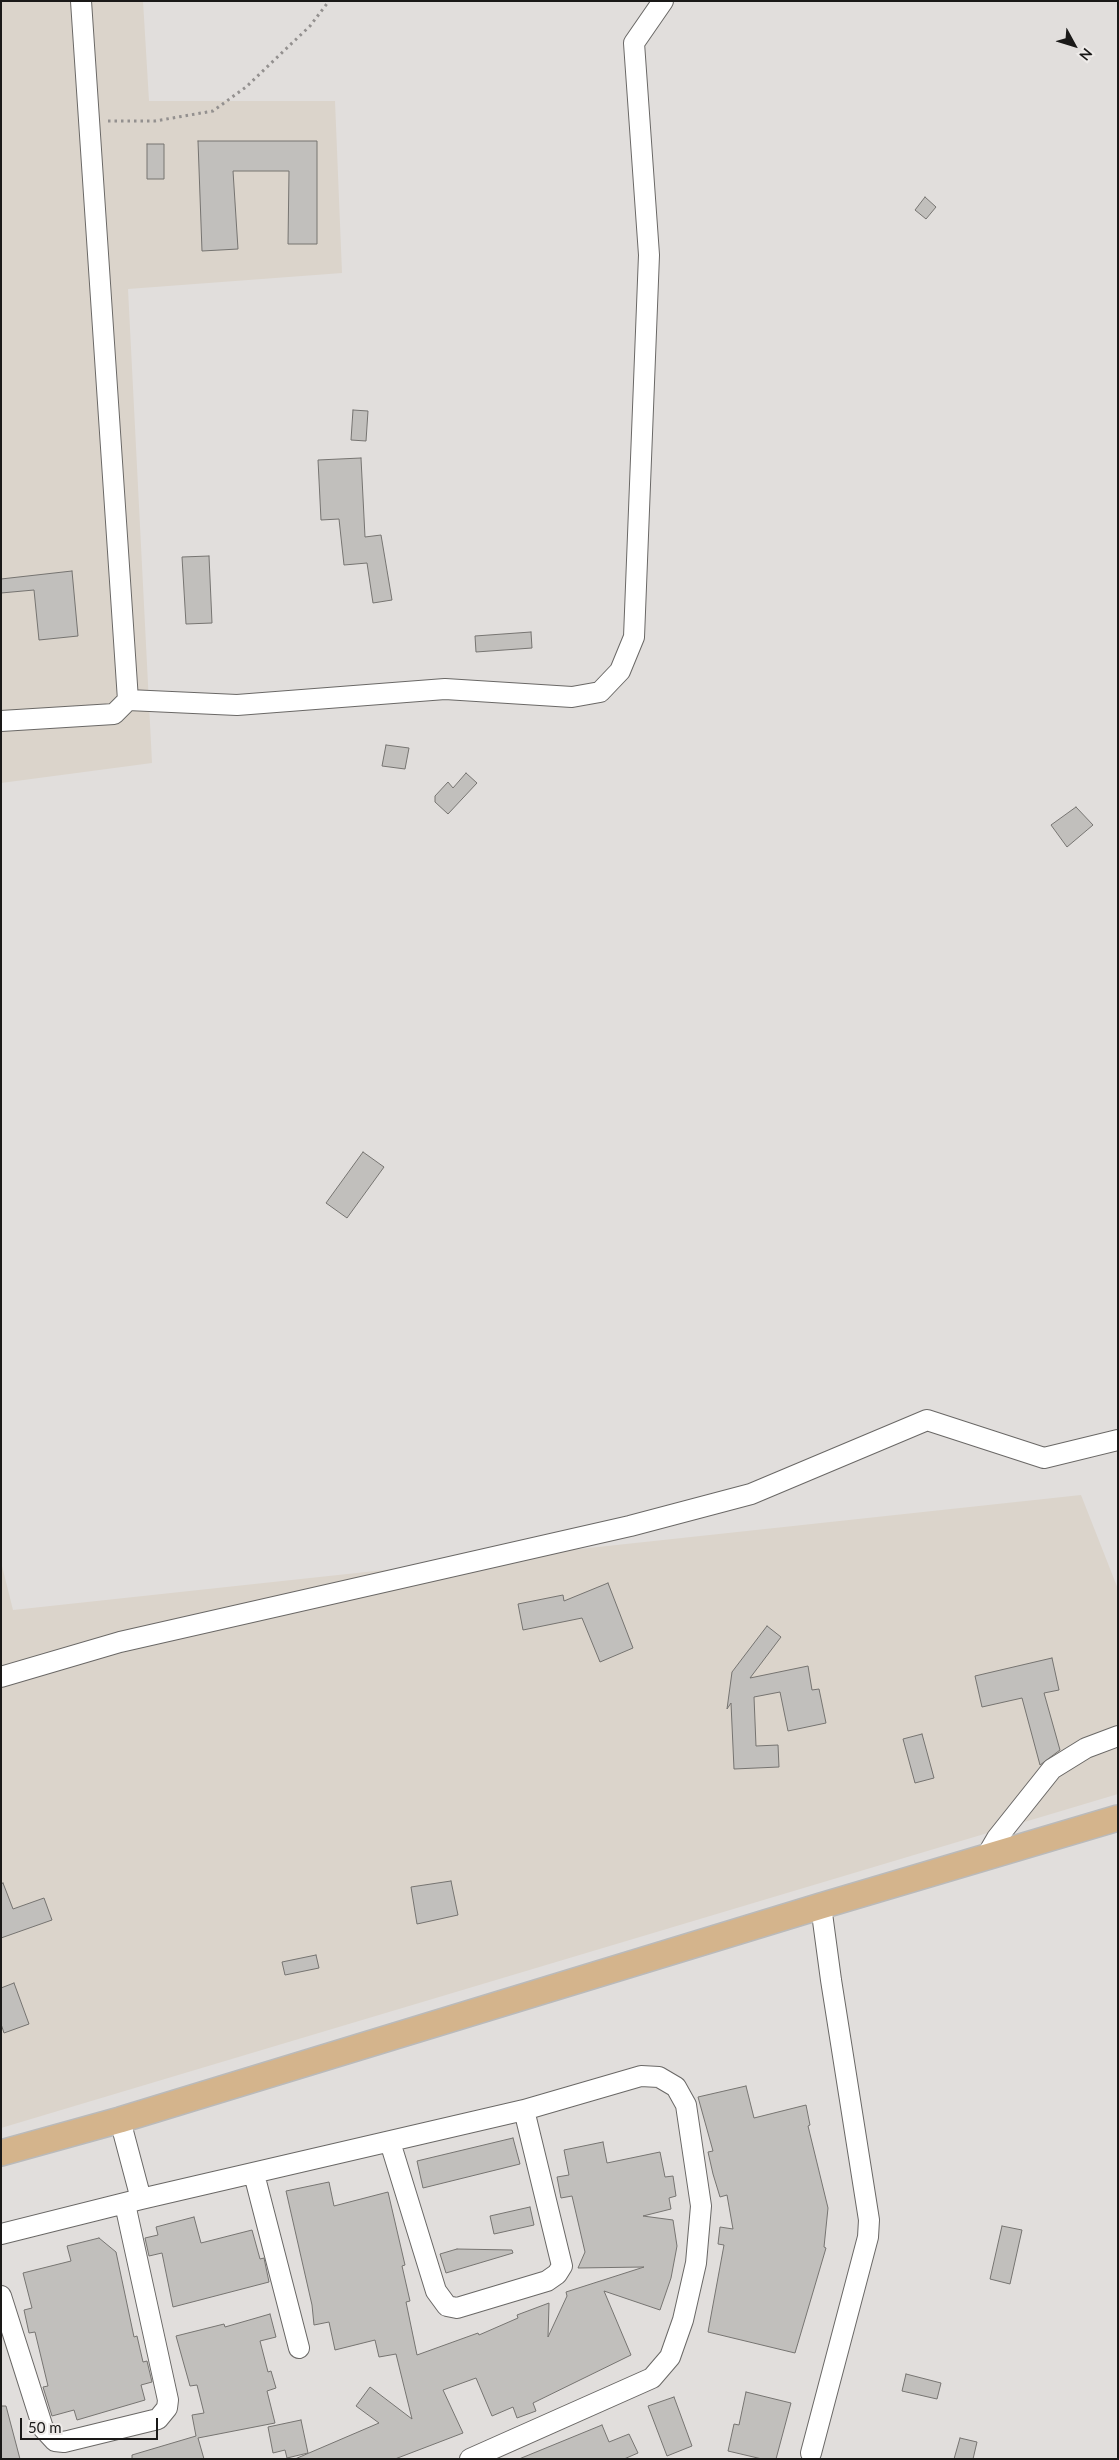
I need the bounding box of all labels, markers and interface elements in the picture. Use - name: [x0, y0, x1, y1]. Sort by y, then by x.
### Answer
- north arrow: [1049, 20, 1099, 70]
- text: N: [1076, 45, 1096, 64]
- scale bar: [22, 2408, 160, 2440]
- text: 50 m: [28, 2418, 62, 2436]

